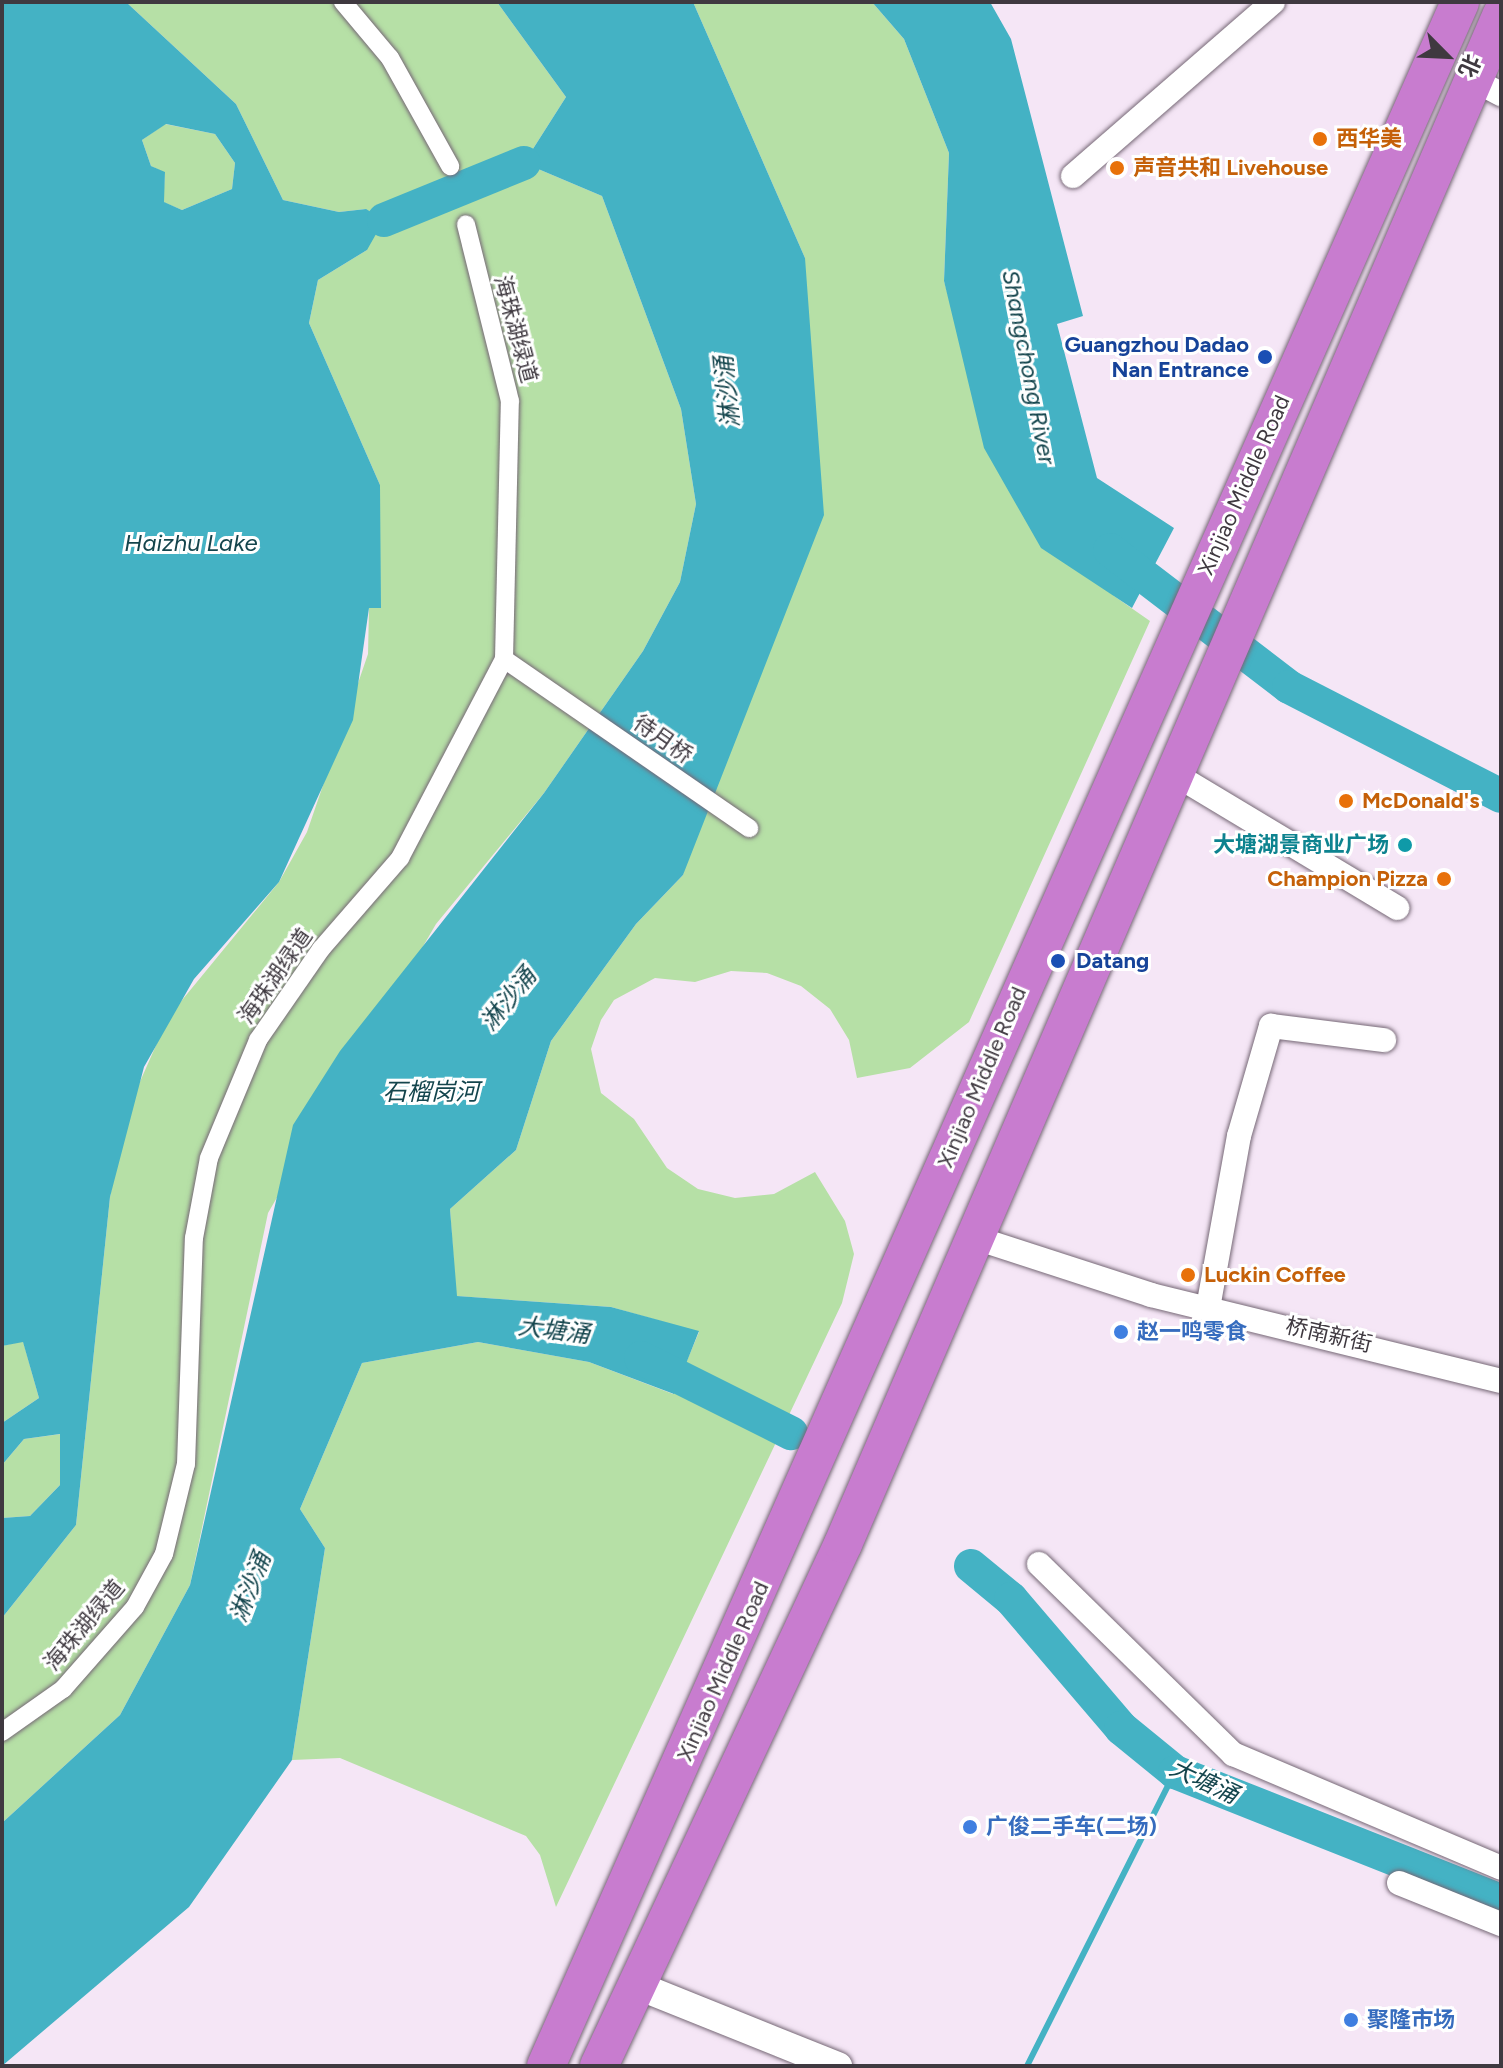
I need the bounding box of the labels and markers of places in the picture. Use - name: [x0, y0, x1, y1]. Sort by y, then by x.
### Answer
- place label: 西华美: [1336, 126, 1402, 152]
- marker: 西华美: [1311, 130, 1329, 148]
- place label: 声音共和 Livehouse: [1133, 155, 1328, 181]
- marker: 声音共和 Livehouse: [1108, 159, 1126, 177]
- place label: Guangzhou Dadao Nan Entrance: [1064, 331, 1249, 382]
- marker: Guangzhou Dadao Nan Entrance: [1256, 348, 1274, 366]
- place label: McDonald's: [1362, 788, 1479, 814]
- marker: McDonald's: [1337, 792, 1355, 810]
- place label: 大塘湖景商业广场: [1213, 832, 1389, 858]
- marker: 大塘湖景商业广场: [1396, 836, 1414, 854]
- place label: Champion Pizza: [1267, 866, 1428, 892]
- marker: Champion Pizza: [1435, 870, 1453, 888]
- place label: Datang: [1076, 948, 1149, 974]
- marker: Datang: [1047, 950, 1069, 972]
- place label: Luckin Coffee: [1204, 1262, 1346, 1288]
- marker: Luckin Coffee: [1179, 1266, 1197, 1284]
- place label: 赵一鸣零食: [1137, 1319, 1247, 1345]
- marker: 赵一鸣零食: [1112, 1323, 1130, 1341]
- place label: 广俊二手车(二场): [986, 1814, 1157, 1840]
- marker: 广俊二手车(二场): [961, 1818, 979, 1836]
- place label: 聚隆市场: [1367, 2007, 1455, 2033]
- marker: 聚隆市场: [1342, 2011, 1360, 2029]

